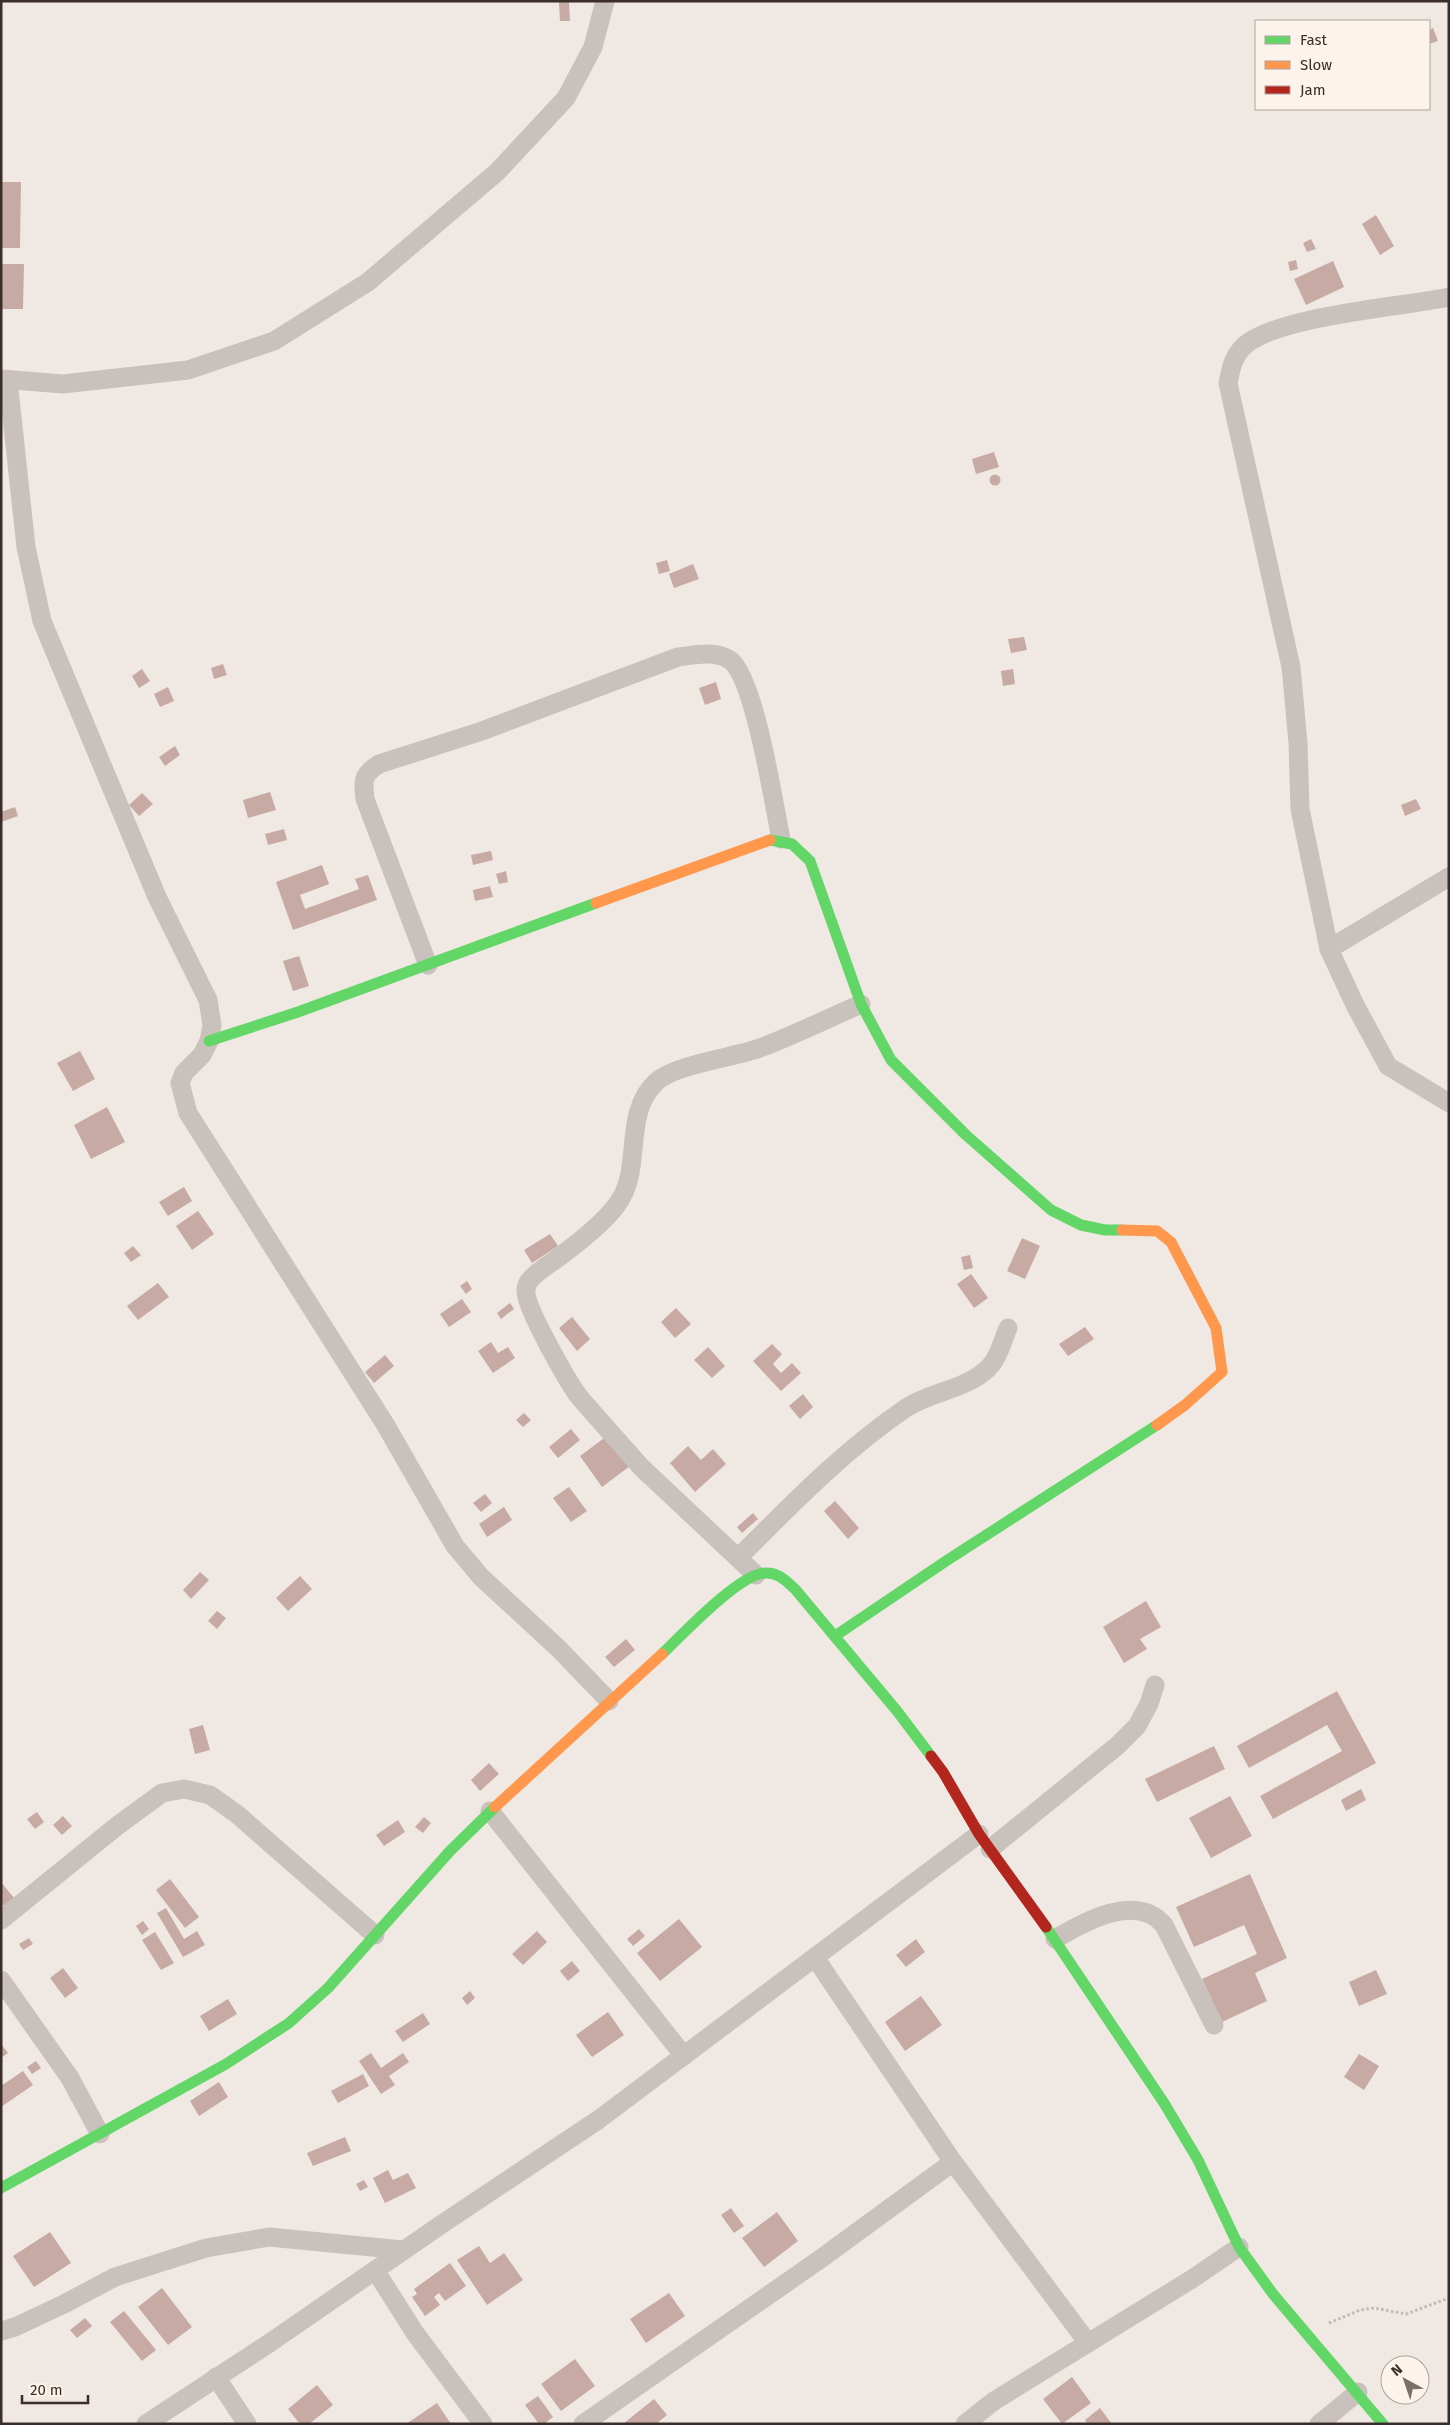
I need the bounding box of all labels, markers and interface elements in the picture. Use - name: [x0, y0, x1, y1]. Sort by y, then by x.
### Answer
- legend: [1255, 20, 1430, 110]
- text: Fast: [1300, 31, 1327, 49]
- text: Slow: [1300, 56, 1332, 74]
- text: Jam: [1300, 81, 1326, 99]
- north arrow: [1380, 2355, 1430, 2405]
- text: N: [1388, 2361, 1406, 2380]
- scale bar: [22, 2372, 89, 2404]
- text: 20 m: [30, 2381, 63, 2399]

